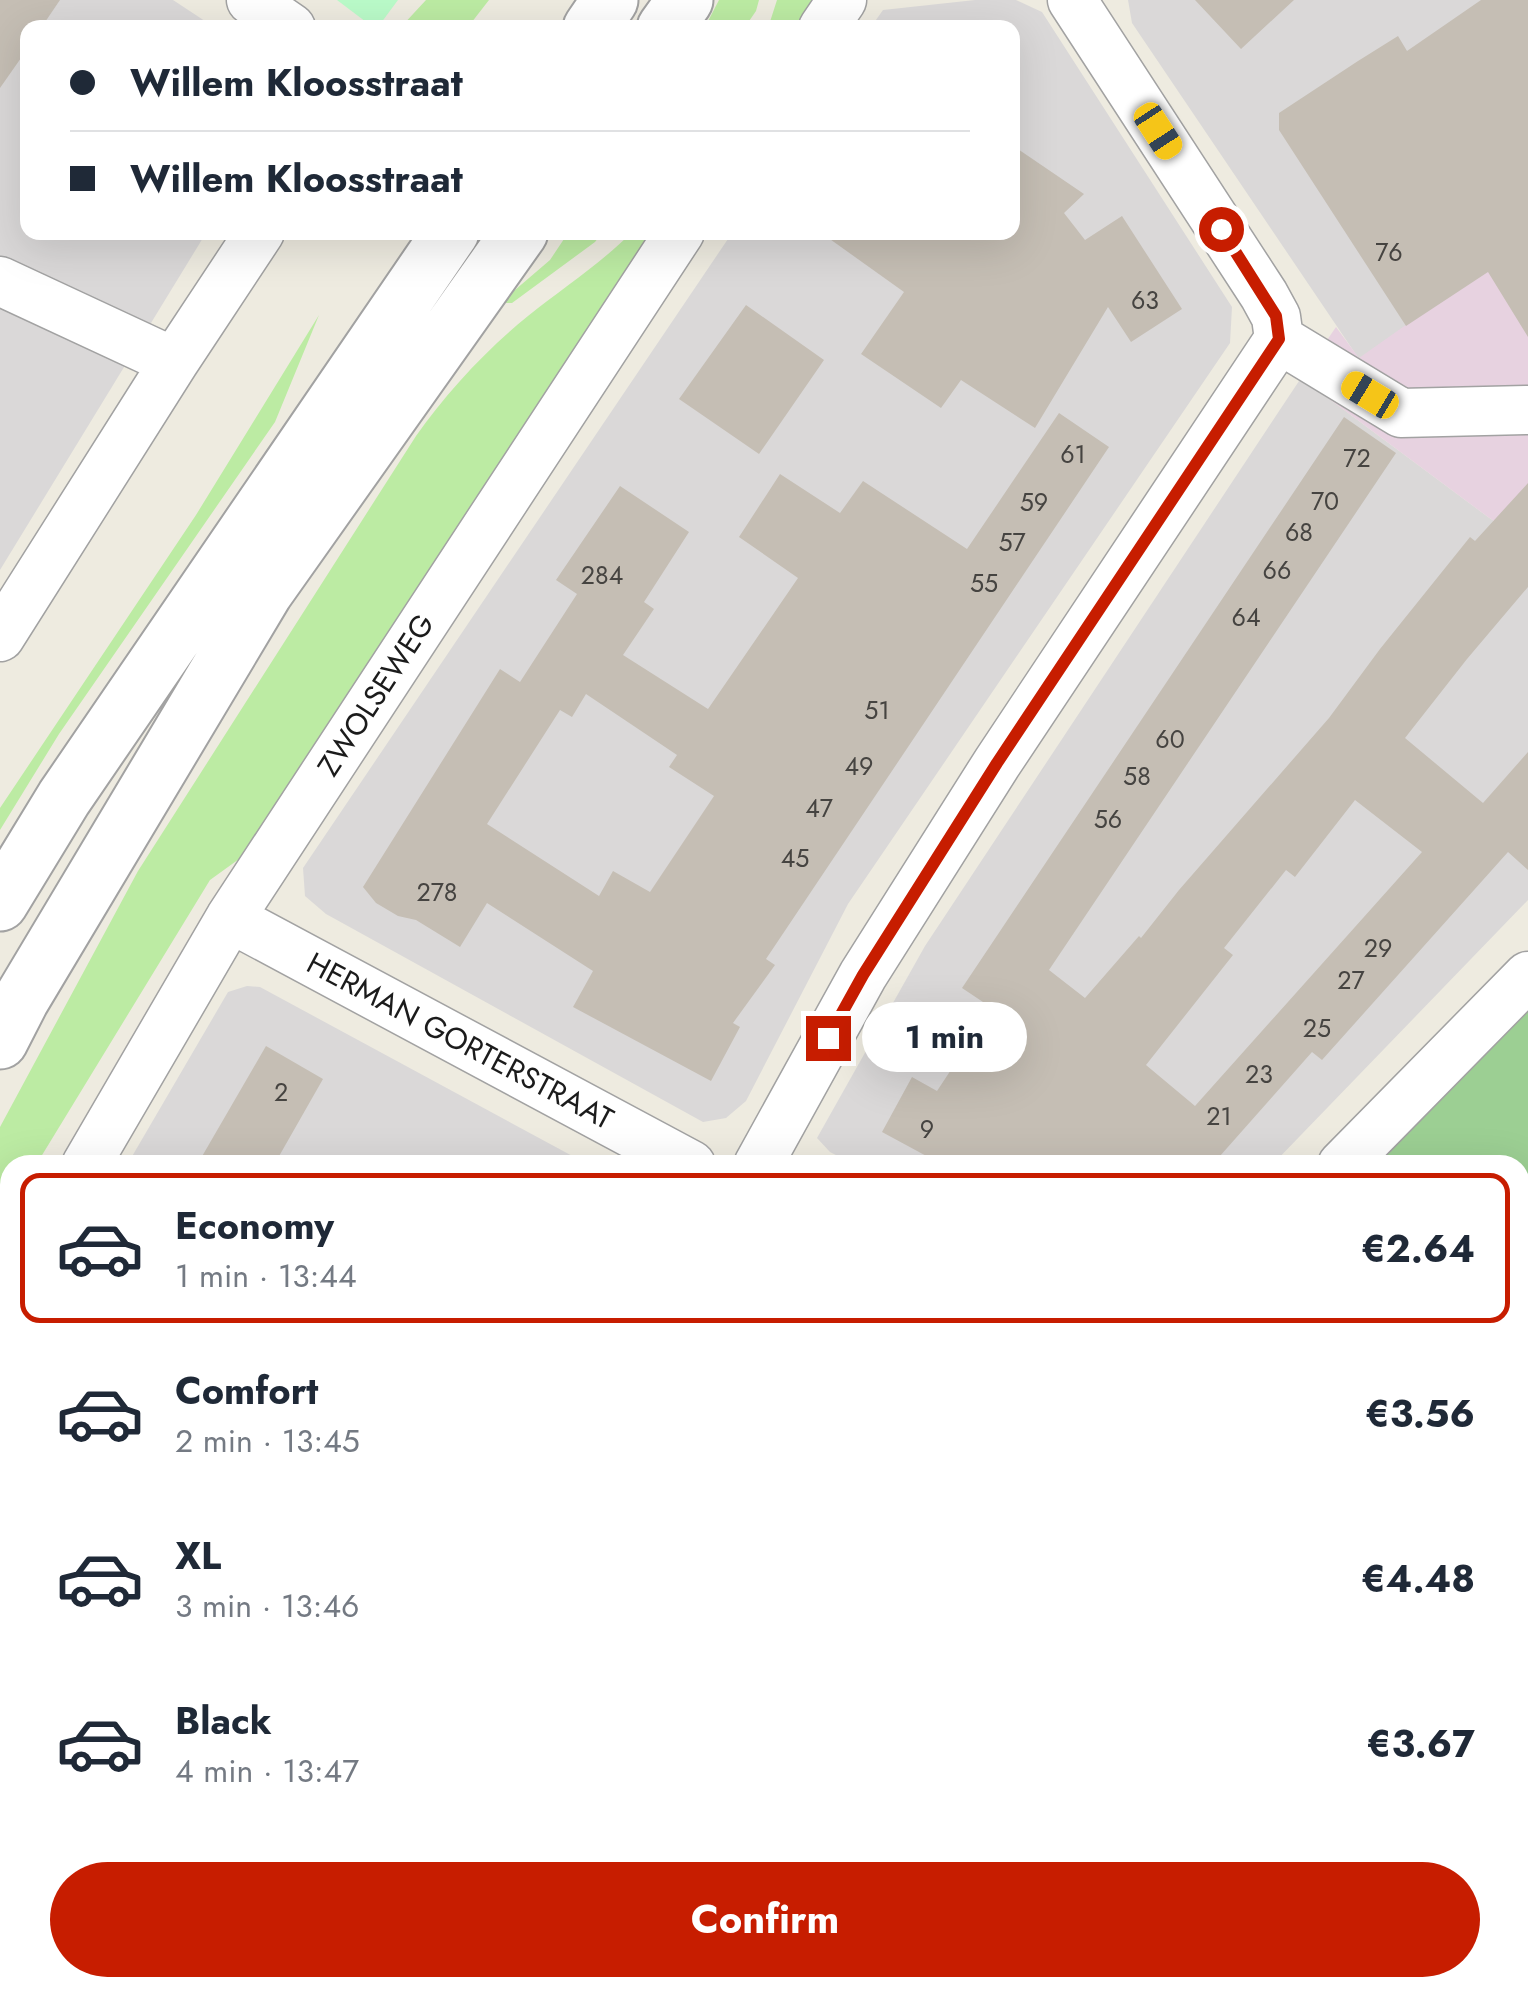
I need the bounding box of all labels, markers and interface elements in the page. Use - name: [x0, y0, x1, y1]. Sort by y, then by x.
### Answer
- text: Willem Kloosstraat: [130, 55, 463, 110]
- car: [1129, 98, 1187, 164]
- text: Willem Kloosstraat: [130, 151, 463, 206]
- route start: [1199, 207, 1244, 252]
- house number: 76: [1375, 234, 1403, 270]
- house number: 63: [1131, 282, 1159, 318]
- car: [1337, 367, 1403, 423]
- house number: 61: [1060, 436, 1086, 472]
- house number: 72: [1343, 440, 1371, 476]
- house number: 70: [1311, 483, 1339, 519]
- house number: 59: [1020, 484, 1048, 520]
- house number: 68: [1285, 514, 1313, 550]
- house number: 57: [998, 524, 1026, 560]
- house number: 66: [1263, 552, 1291, 588]
- house number: 284: [581, 557, 623, 593]
- house number: 55: [970, 565, 998, 601]
- house number: 64: [1232, 599, 1260, 635]
- street label: ZWOLSEWEG: [307, 605, 444, 784]
- house number: 51: [864, 692, 890, 728]
- house number: 60: [1155, 721, 1185, 757]
- house number: 49: [845, 748, 873, 784]
- house number: 58: [1123, 758, 1151, 794]
- house number: 47: [805, 790, 833, 826]
- house number: 56: [1094, 801, 1122, 837]
- house number: 45: [781, 840, 809, 876]
- house number: 278: [416, 874, 458, 910]
- house number: 29: [1364, 930, 1392, 966]
- street label: HERMAN GORTERSTRAAT: [299, 941, 621, 1140]
- house number: 27: [1337, 962, 1365, 998]
- callout: 1 min: [863, 1003, 1028, 1073]
- house number: 25: [1303, 1010, 1331, 1046]
- text: 1 min: [905, 1014, 984, 1060]
- route end: [806, 1016, 851, 1061]
- house number: 23: [1245, 1056, 1273, 1092]
- house number: 2: [274, 1074, 288, 1110]
- house number: 21: [1206, 1098, 1232, 1134]
- house number: 9: [920, 1111, 934, 1147]
- text: Economy: [175, 1198, 334, 1253]
- icon: car: [55, 1203, 145, 1293]
- text: €2.64: [1361, 1221, 1475, 1276]
- text: 1 min · 13:44: [175, 1253, 357, 1299]
- text: Comfort: [175, 1363, 318, 1418]
- icon: car: [55, 1368, 145, 1458]
- text: €3.56: [1365, 1386, 1475, 1441]
- text: 2 min · 13:45: [175, 1418, 360, 1464]
- text: XL: [175, 1528, 221, 1583]
- icon: car: [55, 1533, 145, 1623]
- text: €4.48: [1361, 1551, 1475, 1606]
- text: 3 min · 13:46: [175, 1583, 360, 1629]
- text: Black: [175, 1693, 272, 1748]
- icon: car: [55, 1698, 145, 1788]
- text: €3.67: [1367, 1716, 1475, 1771]
- text: 4 min · 13:47: [175, 1748, 359, 1794]
- button: Confirm: [50, 1862, 1480, 1977]

